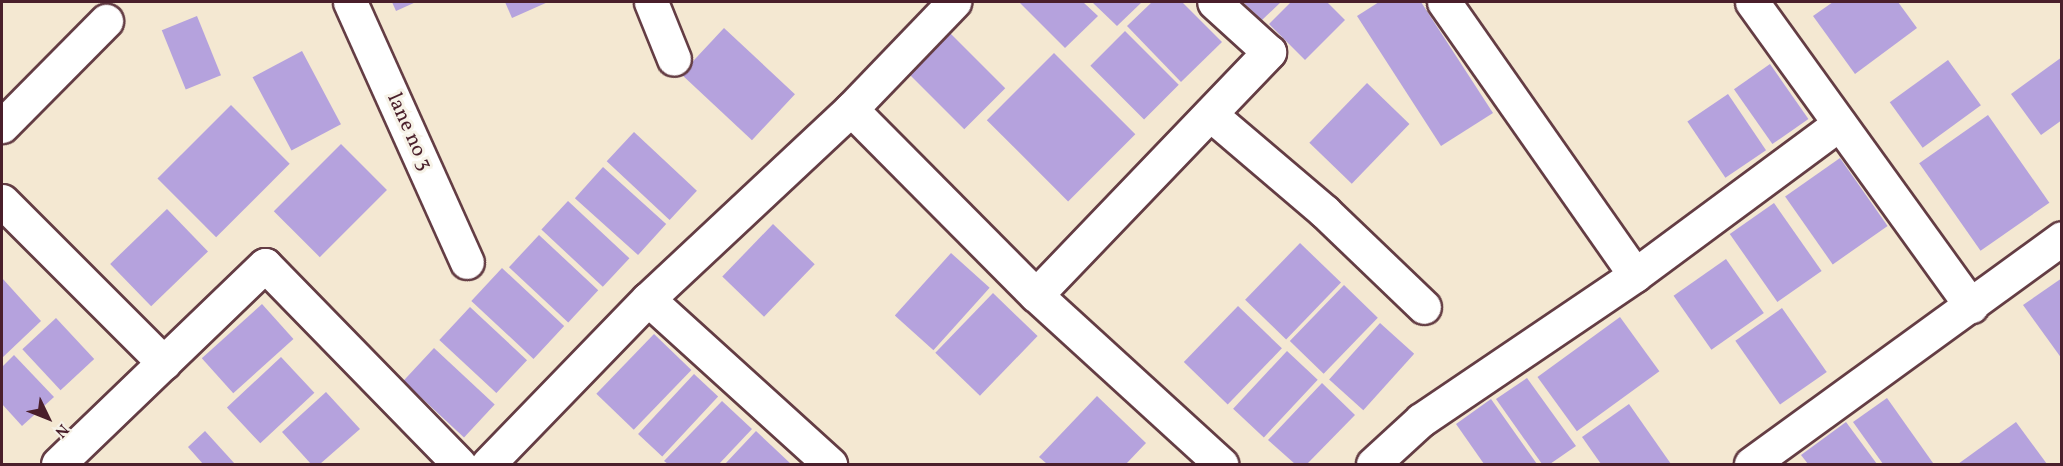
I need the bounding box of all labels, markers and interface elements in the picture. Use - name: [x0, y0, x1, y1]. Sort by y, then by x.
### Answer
- street label: lane no 3: [381, 89, 437, 175]
- north arrow: [18, 388, 78, 448]
- text: N: [49, 419, 73, 442]

